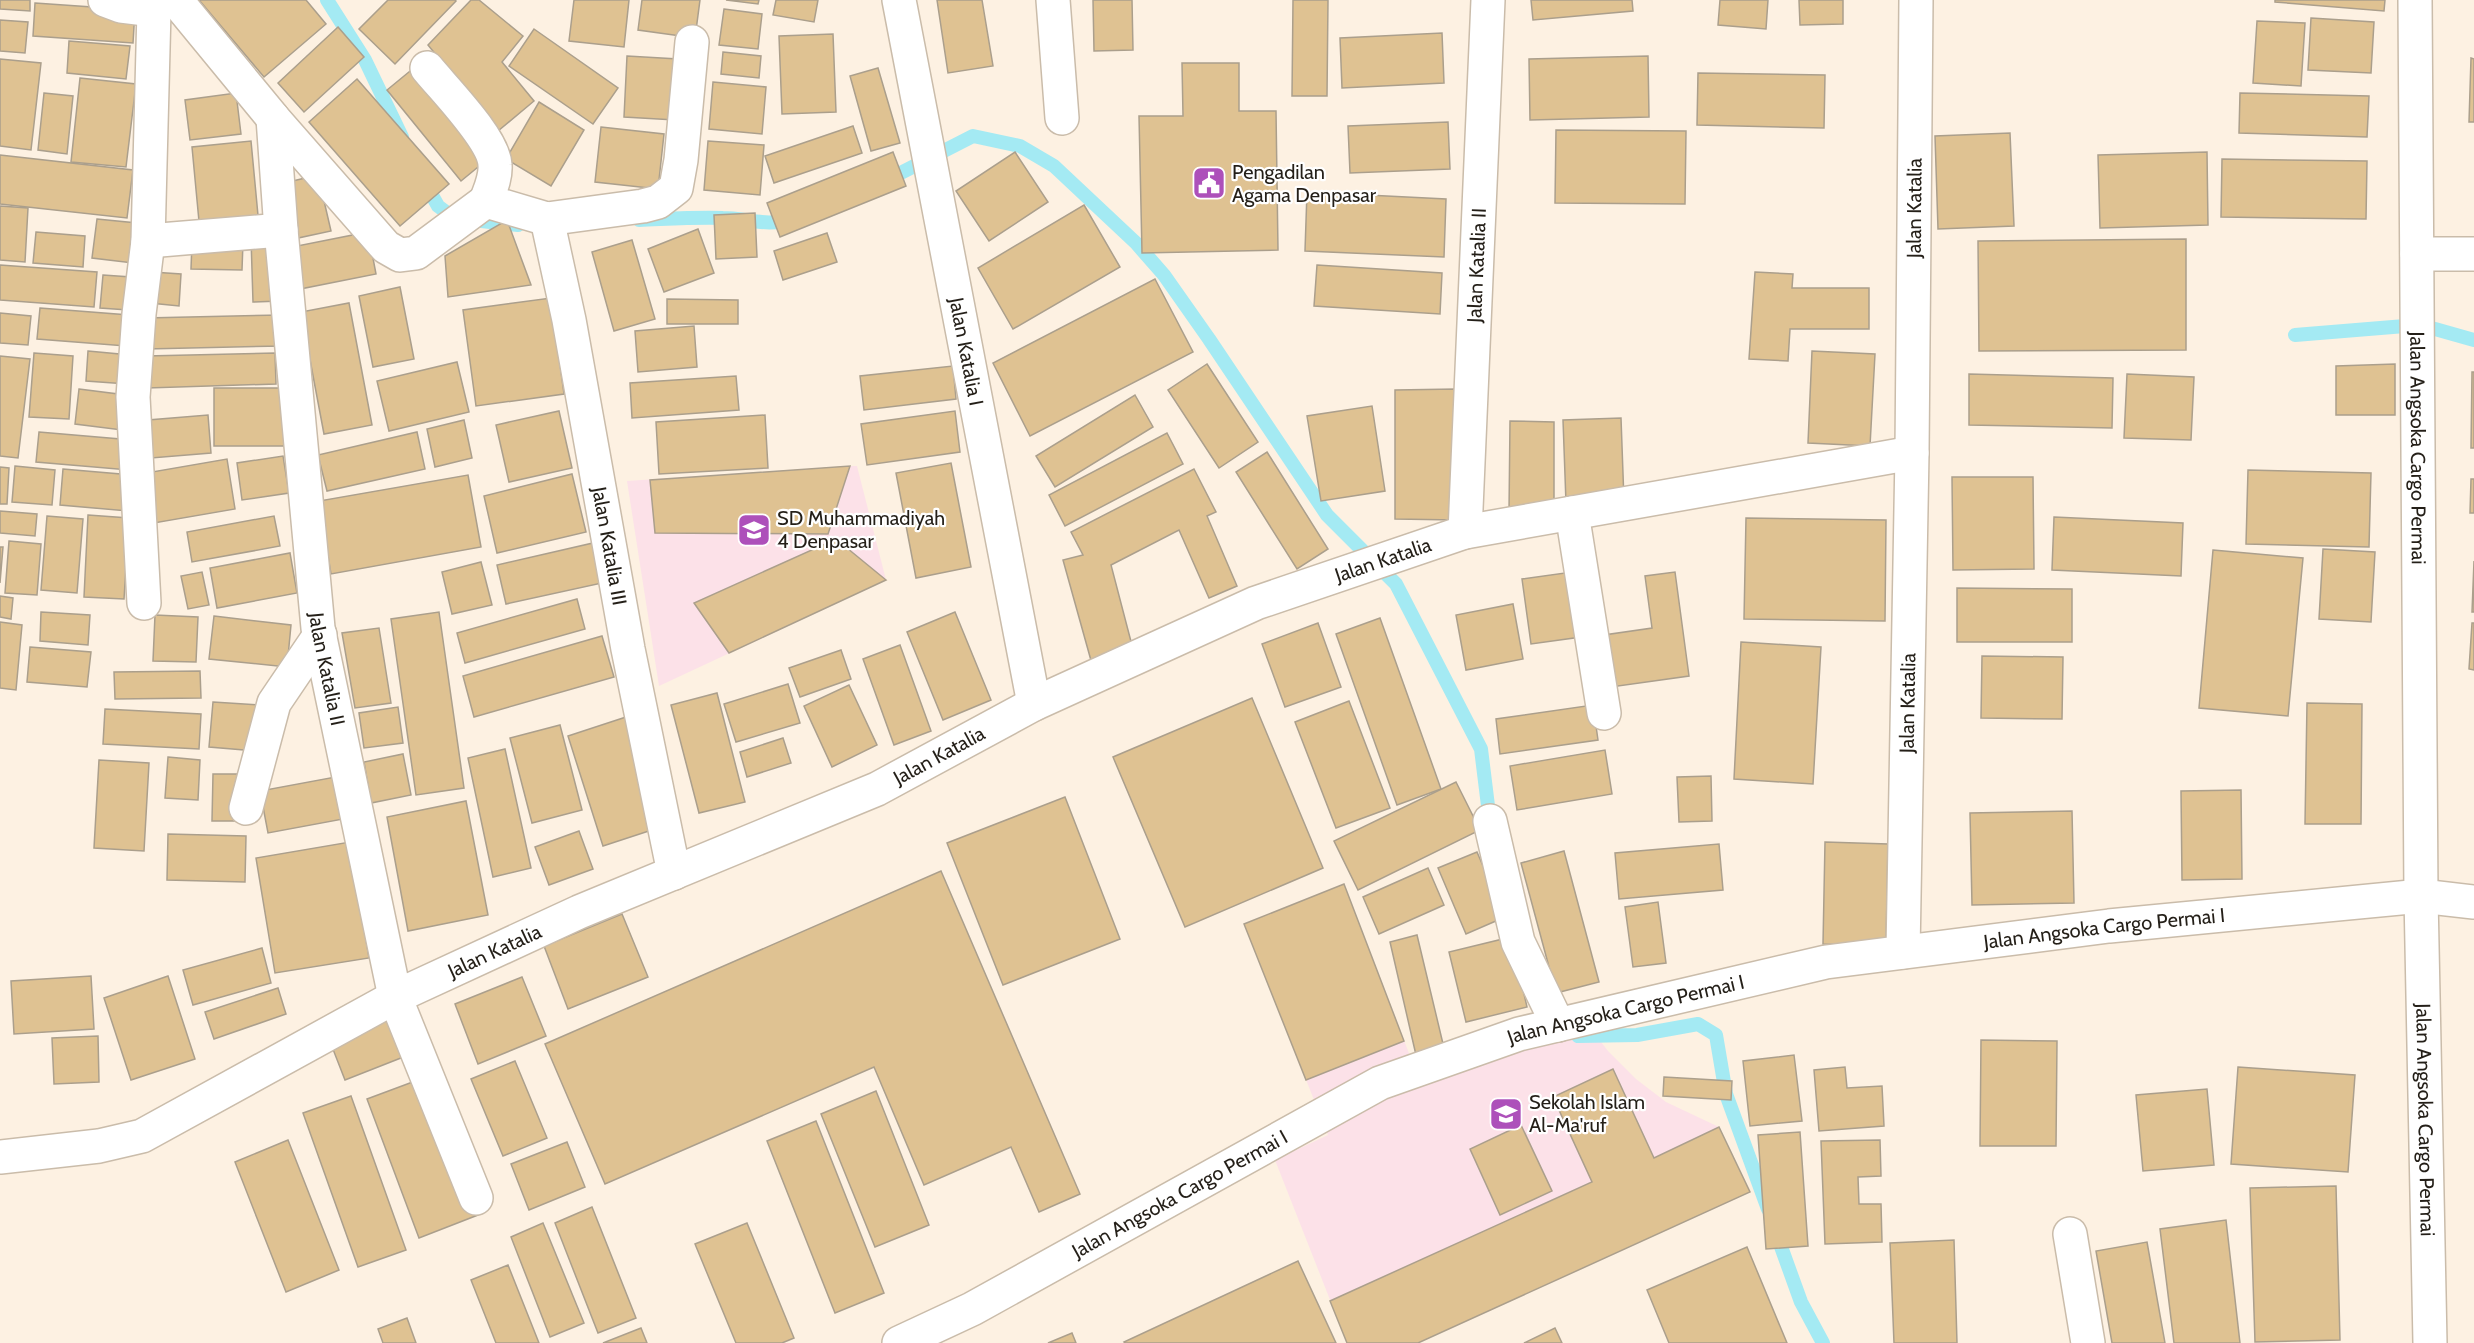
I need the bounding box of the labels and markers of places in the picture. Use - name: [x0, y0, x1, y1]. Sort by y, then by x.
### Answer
- place label: Pengadilan Agama Denpasar: [1232, 160, 1377, 207]
- public building icon: Pengadilan Agama Denpasar: [1191, 165, 1227, 201]
- place label: SD Muhammadiyah 4 Denpasar: [777, 506, 945, 553]
- school or university icon: SD Muhammadiyah 4 Denpasar: [736, 512, 772, 548]
- place label: Sekolah Islam Al-Ma'ruf: [1529, 1090, 1645, 1137]
- school or university icon: Sekolah Islam Al-Ma'ruf: [1488, 1096, 1524, 1132]

